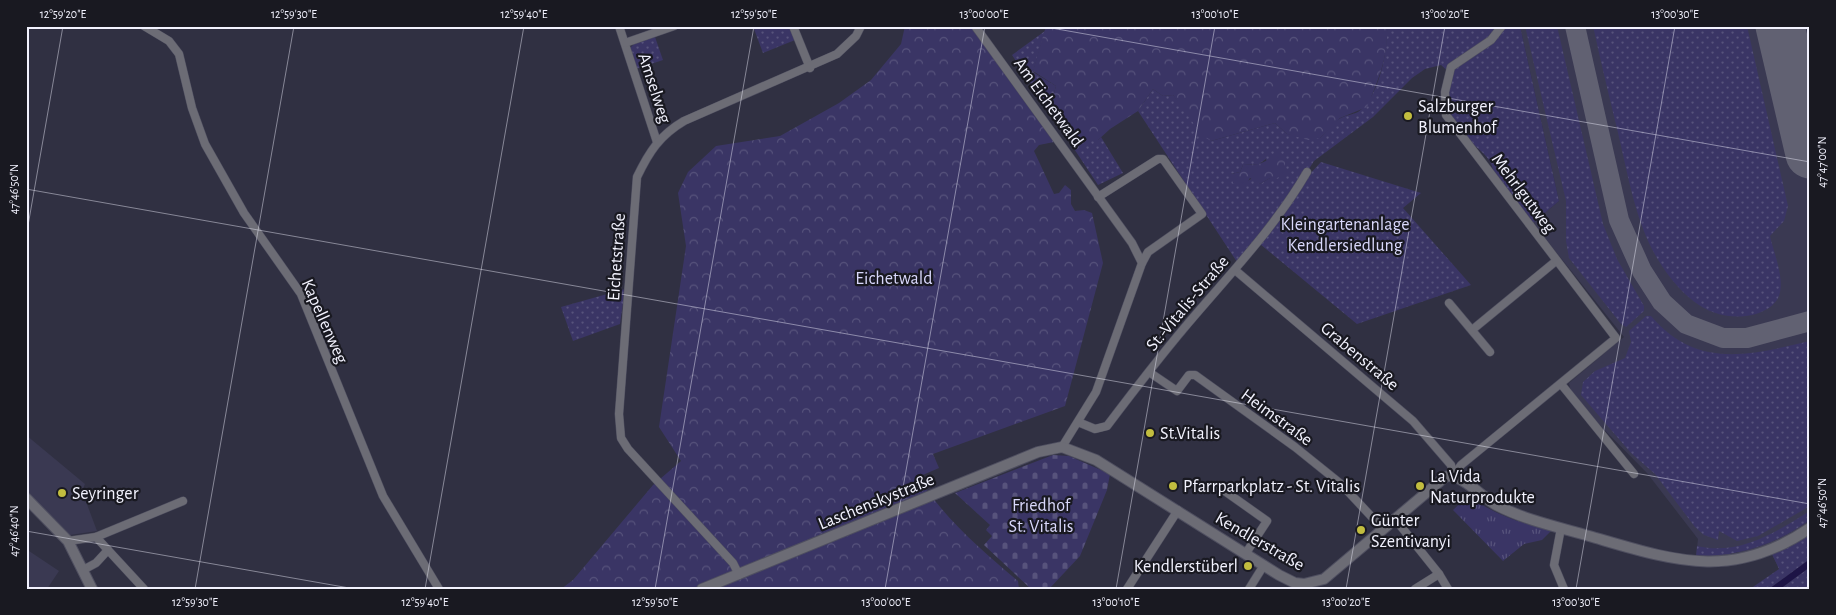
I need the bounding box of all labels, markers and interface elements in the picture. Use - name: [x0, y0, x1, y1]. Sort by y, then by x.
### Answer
- text: 12°59'20"E: [40, 8, 87, 20]
- text: 12°59'30"E: [271, 8, 317, 20]
- text: 12°59'40"E: [500, 8, 548, 20]
- text: 12°59'50"E: [731, 8, 777, 20]
- text: 13°00'00"E: [959, 8, 1009, 20]
- text: 13°00'10"E: [1192, 8, 1239, 20]
- text: 13°00'20"E: [1421, 8, 1469, 20]
- text: 13°00'30"E: [1651, 8, 1699, 20]
- street label: Amselweg: [634, 51, 674, 126]
- street label: Am Eichetwald: [1010, 55, 1086, 150]
- place label: Salzburger Blumenhof: [1418, 98, 1498, 137]
- marker: Salzburger Blumenhof: [1402, 110, 1414, 122]
- text: 47°47'00"N: [1816, 136, 1828, 188]
- street label: Mehrlgutweg: [1488, 151, 1559, 237]
- text: 47°46'50"N: [8, 164, 20, 214]
- street label: Eichetstraße: [605, 213, 629, 302]
- park label: Kleingartenanlage Kendlersiedlung: [1280, 216, 1410, 255]
- street label: St.-Vitalis-Straße: [1143, 253, 1233, 355]
- park label: Eichetwald: [855, 270, 933, 288]
- street label: Kapellenweg: [297, 276, 351, 367]
- street label: Grabenstraße: [1317, 319, 1402, 394]
- street label: Heimstraße: [1237, 386, 1316, 450]
- place label: St.Vitalis: [1160, 425, 1220, 443]
- marker: St.Vitalis: [1144, 427, 1156, 439]
- place label: La Vida Naturprodukte: [1430, 468, 1535, 507]
- street label: Laschenskystraße: [816, 470, 937, 533]
- place label: Pfarrparkplatz - St. Vitalis: [1183, 478, 1360, 496]
- text: 47°46'50"N: [1816, 478, 1828, 528]
- marker: Pfarrparkplatz - St. Vitalis: [1167, 480, 1179, 492]
- marker: La Vida Naturprodukte: [1414, 480, 1426, 492]
- place label: Seyringer: [72, 485, 139, 503]
- marker: Seyringer: [56, 487, 68, 499]
- park label: Friedhof St. Vitalis: [1009, 497, 1073, 536]
- text: 47°46'40"N: [8, 505, 20, 557]
- street label: Kendlerstraße: [1212, 509, 1307, 575]
- place label: Günter Szentivanyi: [1371, 512, 1451, 551]
- marker: Günter Szentivanyi: [1355, 524, 1367, 536]
- place label: Kendlerstüberl: [1134, 558, 1238, 576]
- marker: Kendlerstüberl: [1242, 560, 1254, 572]
- text: 12°59'30"E: [172, 596, 218, 608]
- text: 12°59'40"E: [401, 596, 449, 608]
- text: 12°59'50"E: [632, 596, 678, 608]
- text: 13°00'00"E: [861, 596, 911, 608]
- text: 13°00'10"E: [1093, 596, 1140, 608]
- text: 13°00'20"E: [1322, 596, 1370, 608]
- text: 13°00'30"E: [1552, 596, 1600, 608]

